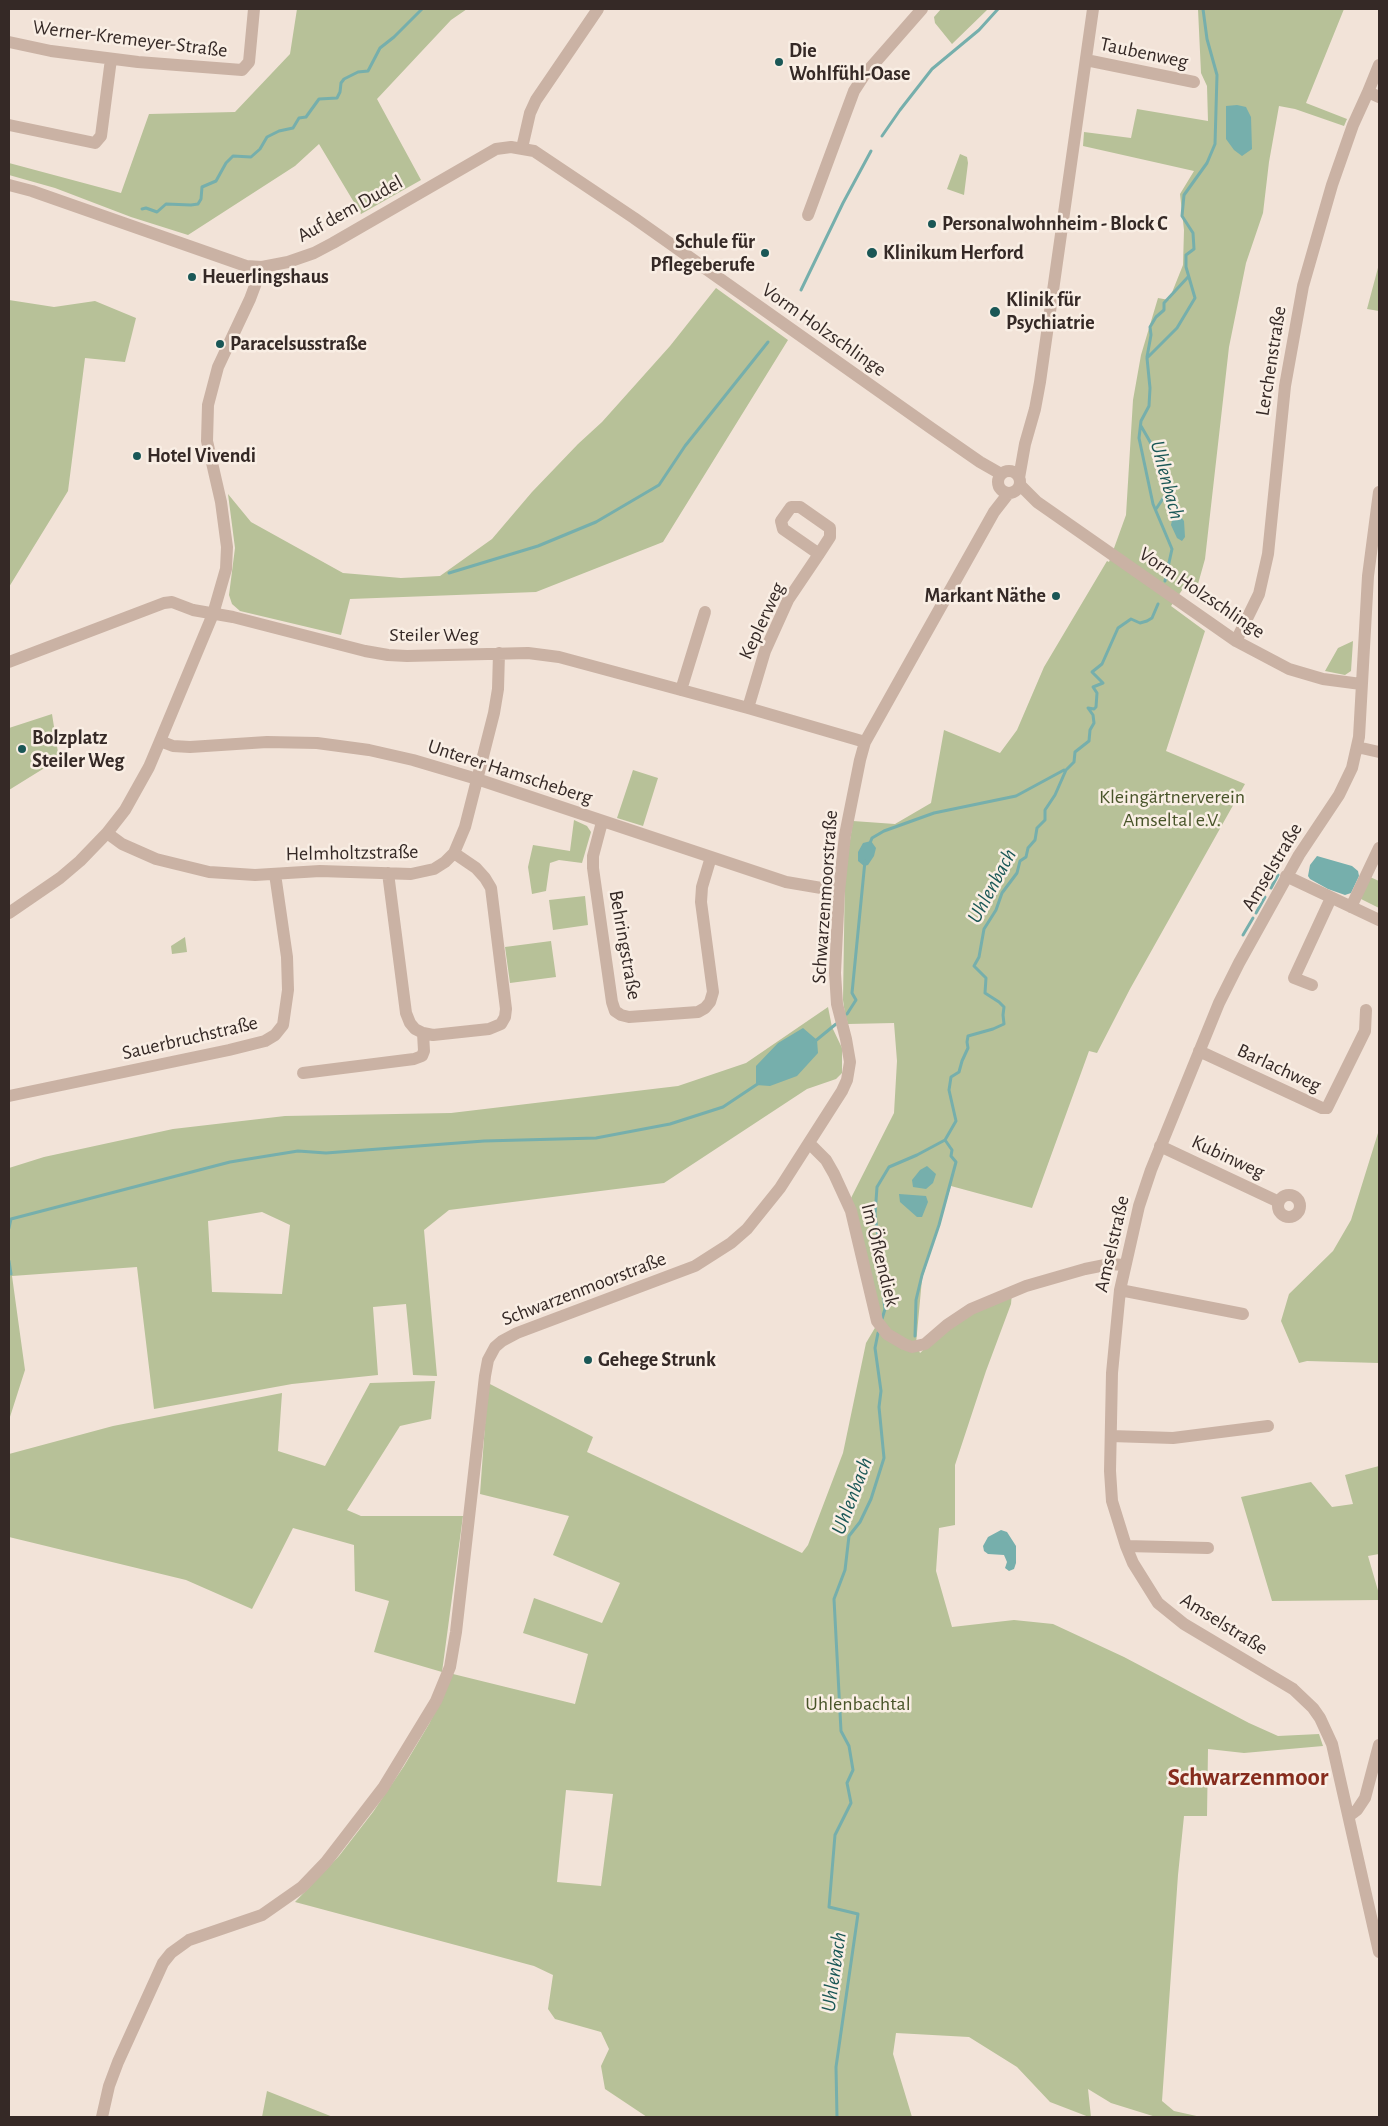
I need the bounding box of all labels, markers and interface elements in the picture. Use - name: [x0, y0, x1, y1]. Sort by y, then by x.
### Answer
- street label: Werner-Kremeyer-Straße: [31, 15, 229, 63]
- street label: Taubenweg: [1098, 32, 1190, 74]
- place label: Die Wohlfühl-Oase: [789, 39, 910, 86]
- marker: Die Wohlfühl-Oase: [773, 56, 785, 68]
- street label: Auf dem Dudel: [293, 170, 407, 248]
- place label: Personalwohnheim - Block C: [942, 212, 1168, 236]
- marker: Personalwohnheim - Block C: [926, 218, 938, 230]
- place label: Schule für Pflegeberufe: [650, 230, 755, 277]
- place label: Klinikum Herford: [883, 241, 1024, 265]
- marker: Klinikum Herford: [865, 246, 879, 260]
- marker: Schule für Pflegeberufe: [759, 247, 771, 259]
- place label: Heuerlingshaus: [202, 265, 329, 289]
- marker: Heuerlingshaus: [186, 271, 198, 283]
- street label: Vorm Holzschlinge: [757, 278, 891, 382]
- place label: Klinik für Psychiatrie: [1006, 288, 1095, 335]
- street label: Lerchenstraße: [1250, 304, 1292, 418]
- marker: Klinik für Psychiatrie: [988, 305, 1002, 319]
- place label: Paracelsusstraße: [230, 332, 367, 356]
- marker: Paracelsusstraße: [214, 338, 226, 350]
- water label: Uhlenbach: [1144, 438, 1190, 522]
- place label: Hotel Vivendi: [147, 444, 256, 468]
- marker: Hotel Vivendi: [131, 450, 143, 462]
- street label: Vorm Holzschlinge: [1135, 542, 1269, 644]
- street label: Keplerweg: [734, 578, 790, 664]
- place label: Markant Näthe: [924, 584, 1046, 608]
- marker: Markant Näthe: [1050, 590, 1062, 602]
- street label: Steiler Weg: [389, 623, 479, 647]
- place label: Bolzplatz Steiler Weg: [32, 726, 124, 773]
- street label: Unterer Hamscheberg: [425, 734, 595, 810]
- marker: Bolzplatz Steiler Weg: [16, 743, 28, 755]
- park label: Kleingärtnerverein Amseltal e.V.: [1099, 785, 1245, 832]
- street label: Schwarzenmoorstraße: [807, 809, 843, 985]
- street label: Amselstraße: [1236, 819, 1308, 915]
- street label: Helmholtzstraße: [285, 840, 419, 866]
- water label: Uhlenbach: [962, 844, 1022, 928]
- street label: Behringstraße: [604, 888, 646, 1002]
- street label: Sauerbruchstraße: [120, 1011, 260, 1065]
- street label: Barlachweg: [1233, 1038, 1325, 1098]
- street label: Kubinweg: [1188, 1130, 1268, 1184]
- street label: Amselstraße: [1089, 1193, 1135, 1295]
- street label: Im Öfkendiek: [856, 1201, 904, 1309]
- street label: Schwarzenmoorstraße: [498, 1247, 670, 1331]
- place label: Gehege Strunk: [598, 1348, 716, 1372]
- marker: Gehege Strunk: [582, 1354, 594, 1366]
- water label: Uhlenbach: [826, 1454, 878, 1538]
- street label: Amselstraße: [1176, 1588, 1272, 1660]
- park label: Uhlenbachtal: [805, 1692, 911, 1716]
- district label: Schwarzenmoor: [1168, 1762, 1328, 1792]
- water label: Uhlenbach: [816, 1930, 852, 2014]

